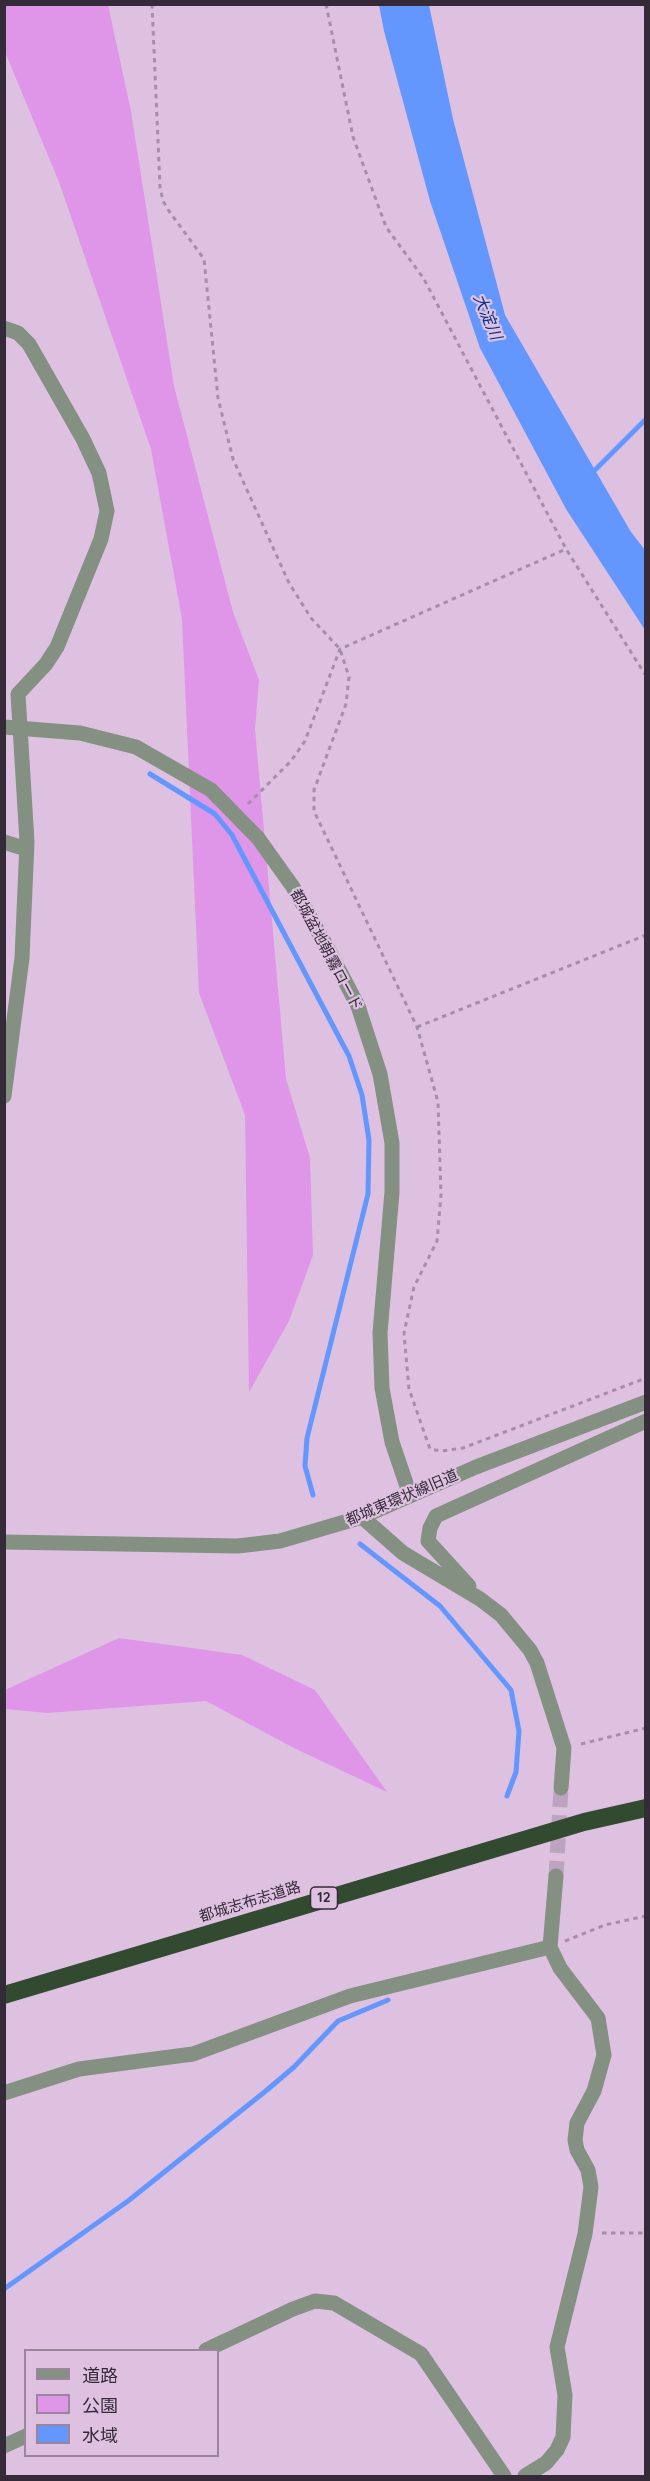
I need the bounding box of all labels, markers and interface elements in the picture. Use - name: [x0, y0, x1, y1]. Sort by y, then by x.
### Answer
- water label: 大淀川: [469, 291, 505, 343]
- street label: 都城盆地朝霧ロード: [286, 886, 366, 1014]
- street label: 都城東環状線旧道: [343, 1466, 461, 1530]
- street label: 都城志布志道路: [197, 1878, 303, 1926]
- road number: 12: [310, 1887, 338, 1909]
- legend: [24, 2349, 219, 2457]
- text: 道路: [82, 2364, 118, 2387]
- text: 公園: [82, 2394, 118, 2417]
- text: 水域: [82, 2424, 118, 2447]

